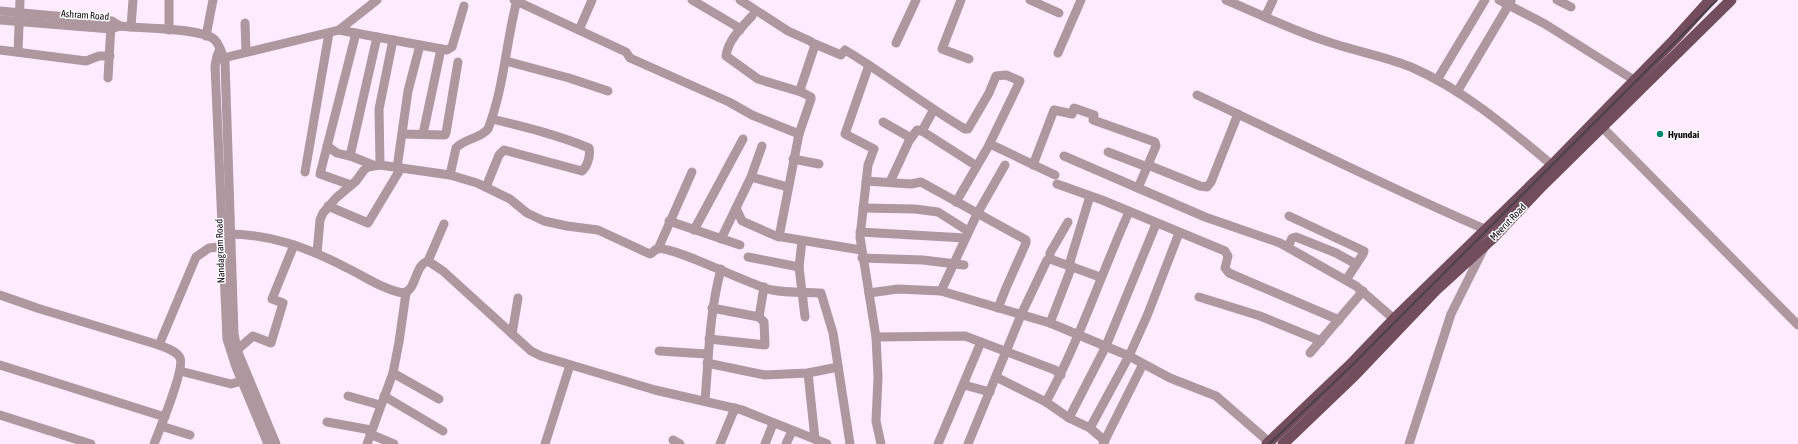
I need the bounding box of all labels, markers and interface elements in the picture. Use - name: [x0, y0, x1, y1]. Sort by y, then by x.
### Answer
- street label: Ashram Road: [61, 8, 110, 22]
- marker: Hyundai: [1655, 129, 1665, 139]
- place label: Hyundai: [1668, 129, 1699, 140]
- street label: Meerut Road: [1488, 201, 1528, 243]
- street label: Nandagram Road: [213, 218, 227, 283]

